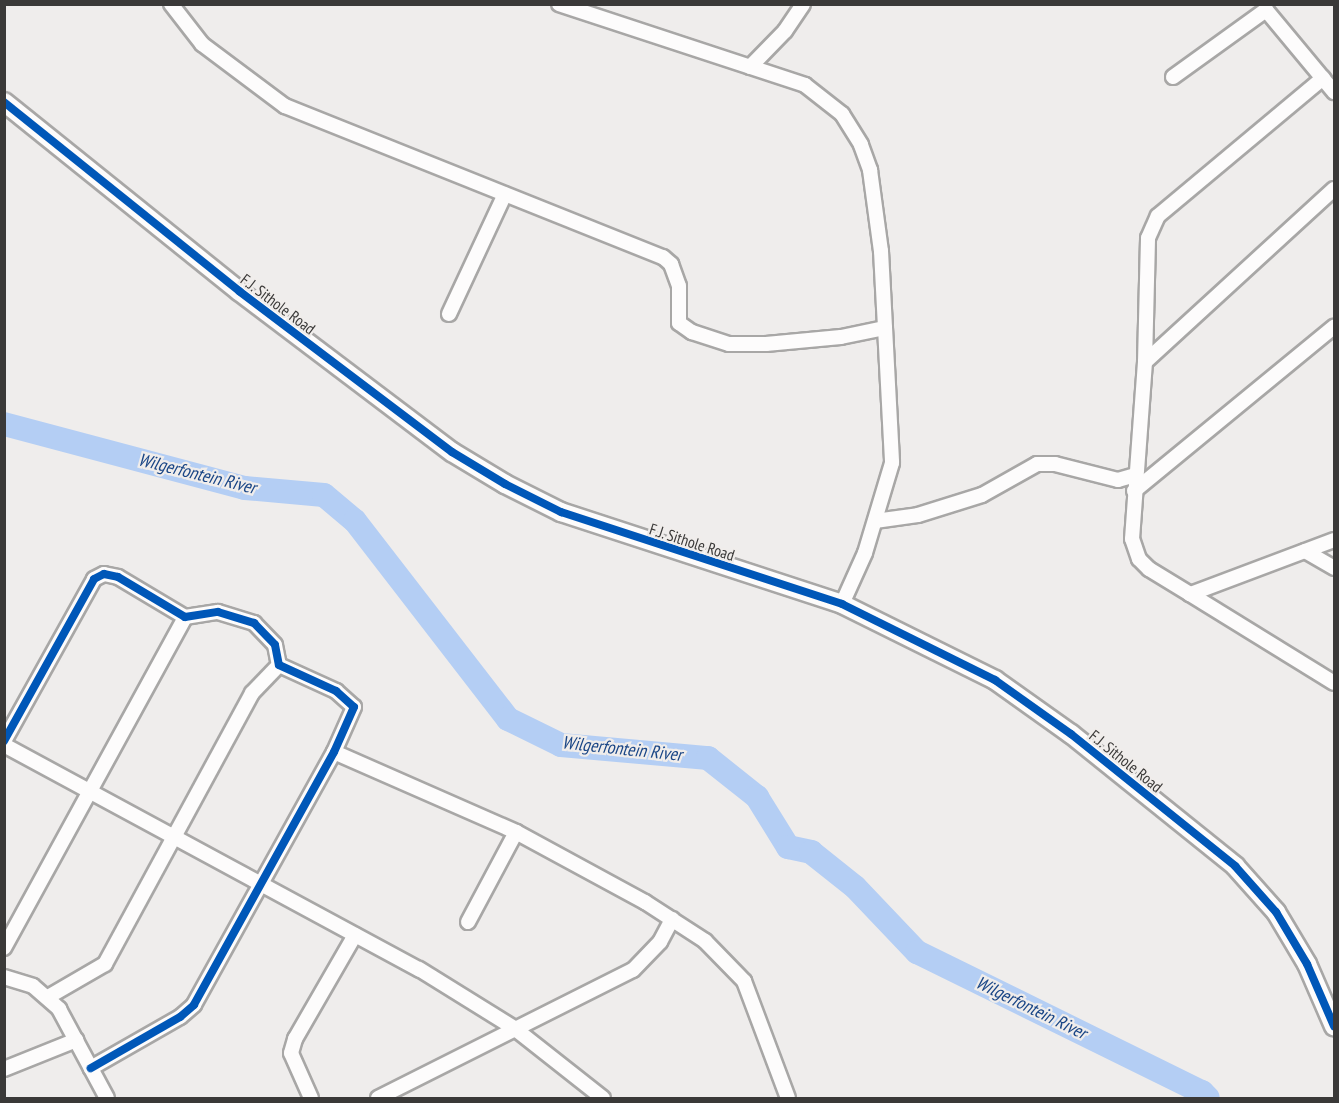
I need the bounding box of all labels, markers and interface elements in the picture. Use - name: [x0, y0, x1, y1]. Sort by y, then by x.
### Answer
- street label: F.J. Sithole Road: [236, 269, 320, 339]
- water label: Wilgerfontein River: [136, 449, 258, 499]
- street label: F.J. Sithole Road: [646, 519, 738, 565]
- street label: F.J. Sithole Road: [1085, 725, 1167, 797]
- water label: Wilgerfontein River: [561, 732, 683, 766]
- water label: Wilgerfontein River: [972, 972, 1090, 1044]

